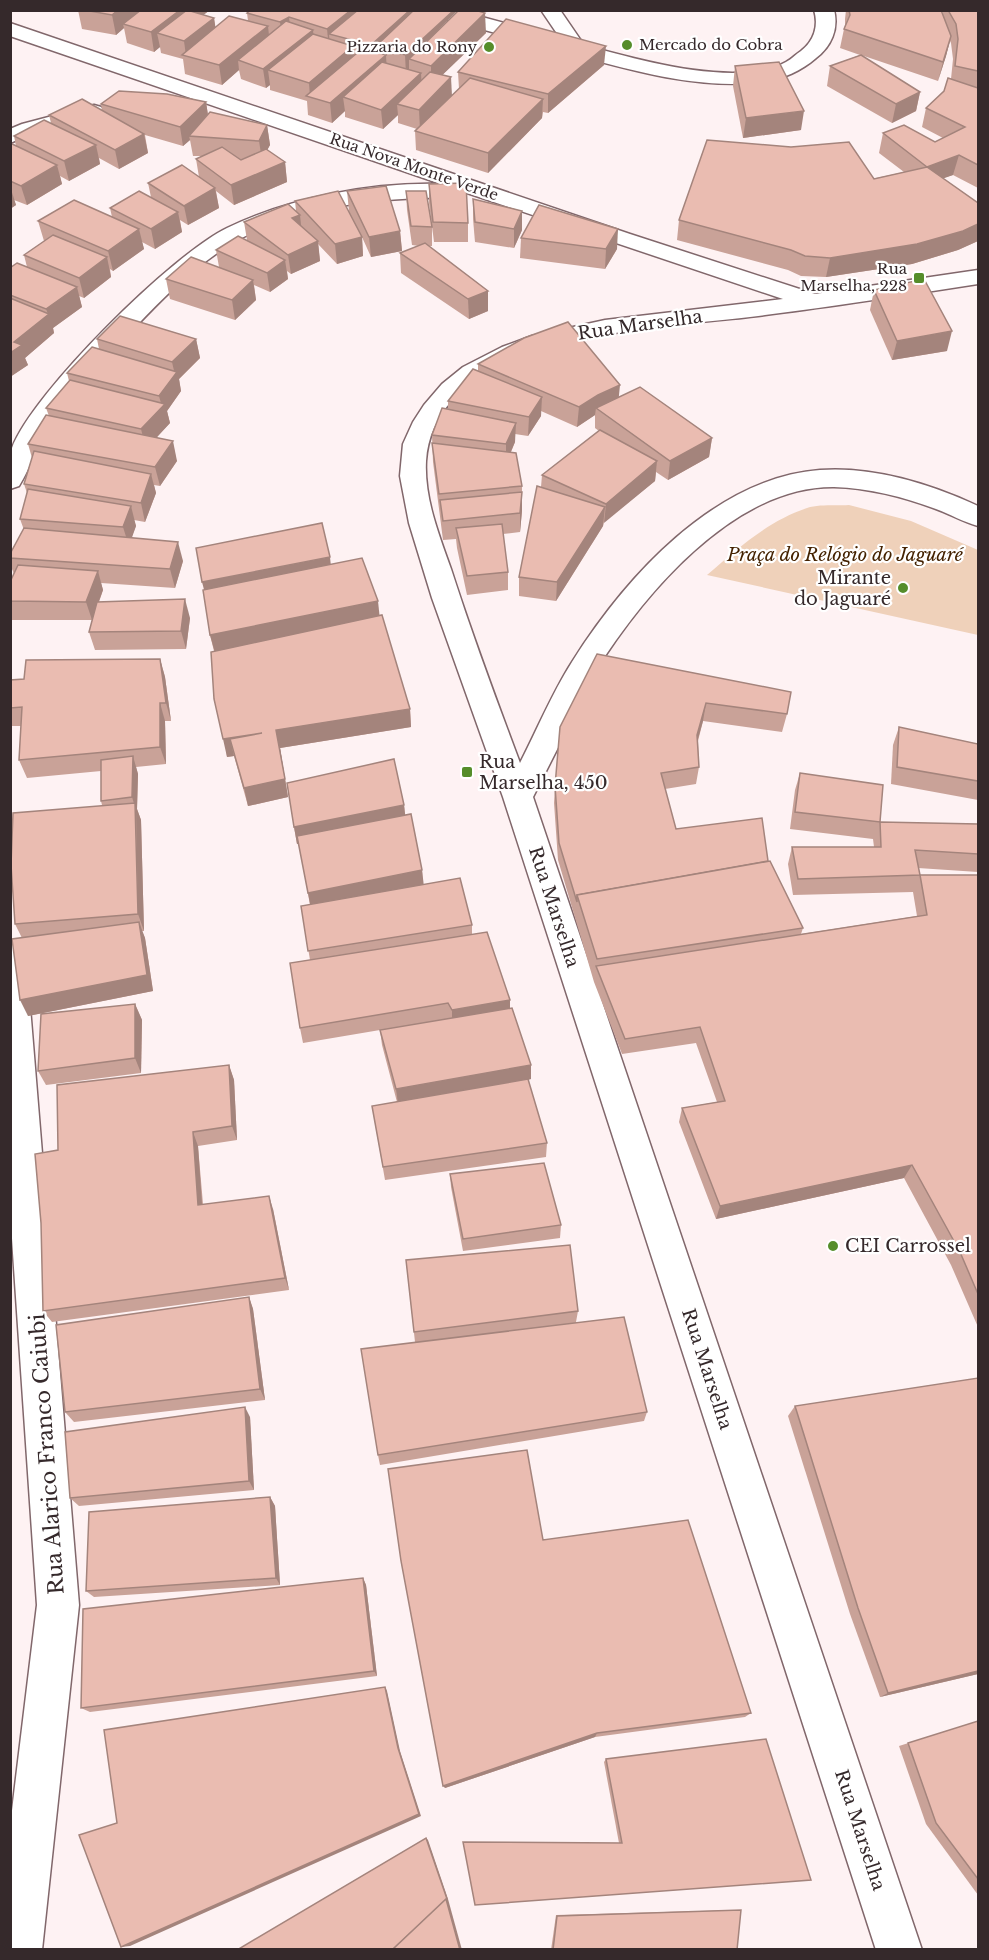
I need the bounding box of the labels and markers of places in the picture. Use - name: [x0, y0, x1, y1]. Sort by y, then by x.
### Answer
- place label: Mercado do Cobra: [639, 35, 783, 54]
- place label: Pizzaria do Rony: [346, 37, 477, 56]
- marker: Mercado do Cobra: [620, 38, 634, 52]
- marker: Pizzaria do Rony: [482, 40, 496, 54]
- place label: Rua Marselha, 228: [800, 259, 908, 295]
- marker: Rua Marselha, 228: [912, 271, 926, 285]
- place label: Mirante do Jaguaré: [794, 567, 891, 610]
- marker: Mirante do Jaguaré: [896, 581, 910, 595]
- place label: Rua Marselha, 450: [479, 751, 608, 794]
- marker: Rua Marselha, 450: [460, 765, 474, 779]
- place label: CEI Carrossel: [845, 1235, 971, 1257]
- marker: CEI Carrossel: [826, 1239, 840, 1253]

